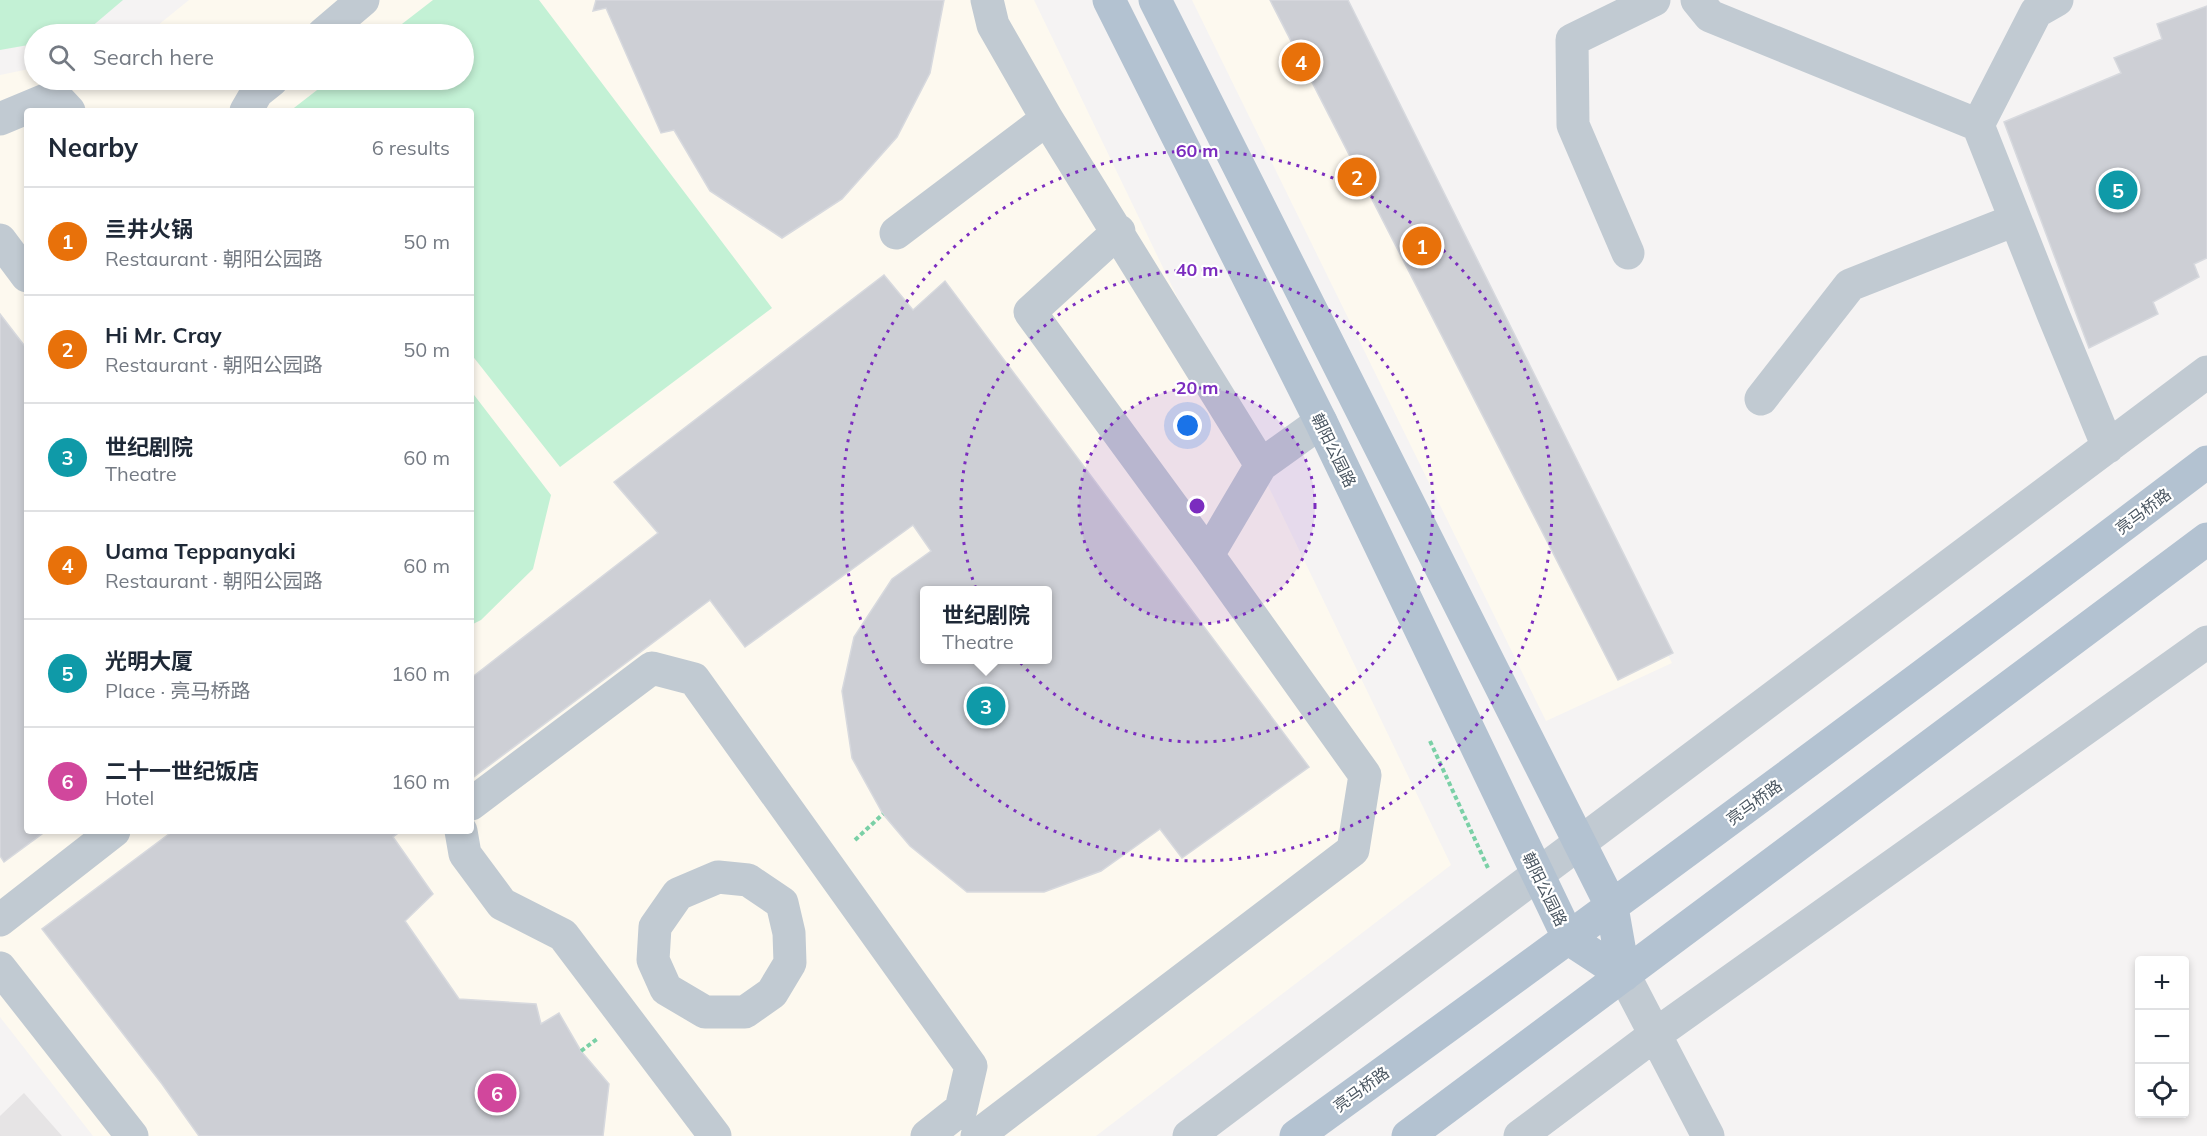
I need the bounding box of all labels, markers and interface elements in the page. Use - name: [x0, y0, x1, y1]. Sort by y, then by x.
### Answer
- search box: [24, 24, 474, 90]
- pin: 4: [1282, 40, 1320, 84]
- icon: search: [45, 41, 78, 74]
- text: Search here: [93, 43, 214, 71]
- text: Nearby: [48, 131, 138, 164]
- text: 6 results: [372, 135, 450, 160]
- text: 60 m: [1176, 139, 1218, 162]
- pin: 2: [1338, 154, 1376, 200]
- pin: 5: [2098, 168, 2138, 213]
- text: 亖井火锅: [105, 215, 193, 243]
- pin: 1: [1402, 224, 1442, 268]
- text: 1: [62, 229, 74, 254]
- text: 50 m: [403, 229, 450, 254]
- text: Restaurant · 朝阳公园路: [105, 246, 323, 271]
- text: 40 m: [1176, 258, 1218, 281]
- text: Hi Mr. Cray: [105, 321, 222, 349]
- text: 2: [62, 337, 74, 362]
- text: 50 m: [403, 337, 450, 362]
- text: Restaurant · 朝阳公园路: [105, 352, 323, 377]
- text: 20 m: [1176, 376, 1218, 399]
- street label: 朝阳公园路: [1307, 410, 1361, 490]
- your location: [1173, 411, 1202, 440]
- text: 世纪剧院: [105, 433, 193, 461]
- text: 3: [62, 445, 74, 470]
- text: 60 m: [403, 445, 450, 470]
- text: Theatre: [105, 461, 177, 486]
- street label: 亮马桥路: [2111, 484, 2175, 538]
- centre of rings: [1187, 496, 1207, 516]
- text: Uama Teppanyaki: [105, 537, 296, 565]
- text: 4: [62, 553, 74, 578]
- text: 60 m: [403, 553, 450, 578]
- text: Restaurant · 朝阳公园路: [105, 568, 323, 593]
- popup: [920, 586, 1052, 664]
- text: 世纪剧院: [942, 601, 1030, 629]
- text: Theatre: [942, 629, 1014, 654]
- text: 光明大厦: [105, 647, 193, 675]
- text: 5: [62, 661, 74, 686]
- text: 160 m: [391, 661, 450, 686]
- text: Place · 亮马桥路: [105, 678, 250, 703]
- pin: 3: [966, 684, 1006, 728]
- text: 二十一世纪饭店: [105, 757, 259, 785]
- text: 6: [62, 769, 74, 794]
- text: 160 m: [391, 769, 450, 794]
- street label: 亮马桥路: [1722, 775, 1786, 829]
- text: Hotel: [105, 785, 154, 810]
- street label: 朝阳公园路: [1518, 849, 1572, 929]
- map controls: [2135, 956, 2189, 1118]
- button: +: [2135, 956, 2189, 1010]
- button: −: [2135, 1010, 2189, 1064]
- street label: 亮马桥路: [1329, 1062, 1393, 1116]
- button: locate: [2135, 1064, 2189, 1118]
- pin: 6: [478, 1070, 516, 1116]

